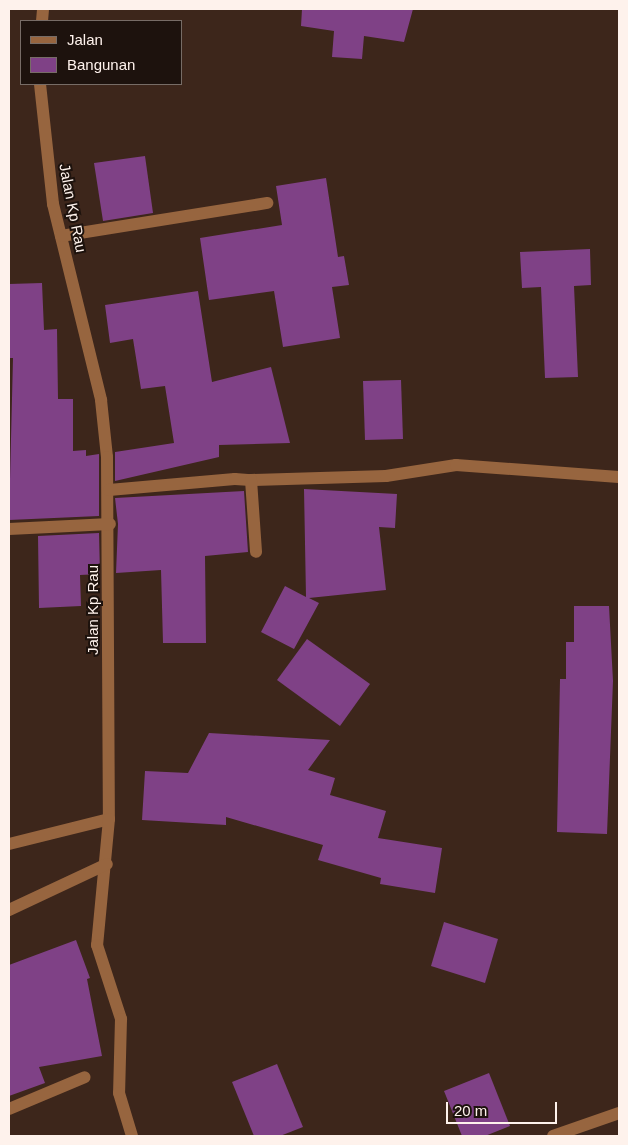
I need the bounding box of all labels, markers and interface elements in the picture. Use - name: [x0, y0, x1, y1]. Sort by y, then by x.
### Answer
- legend: [20, 20, 182, 85]
- text: Jalan: [67, 31, 103, 48]
- text: Bangunan: [67, 56, 135, 73]
- street label: Jalan Kp Rau: [56, 162, 90, 254]
- street label: Jalan Kp Rau: [84, 565, 102, 655]
- scale bar: [448, 1092, 559, 1124]
- text: 20 m: [454, 1102, 487, 1119]

